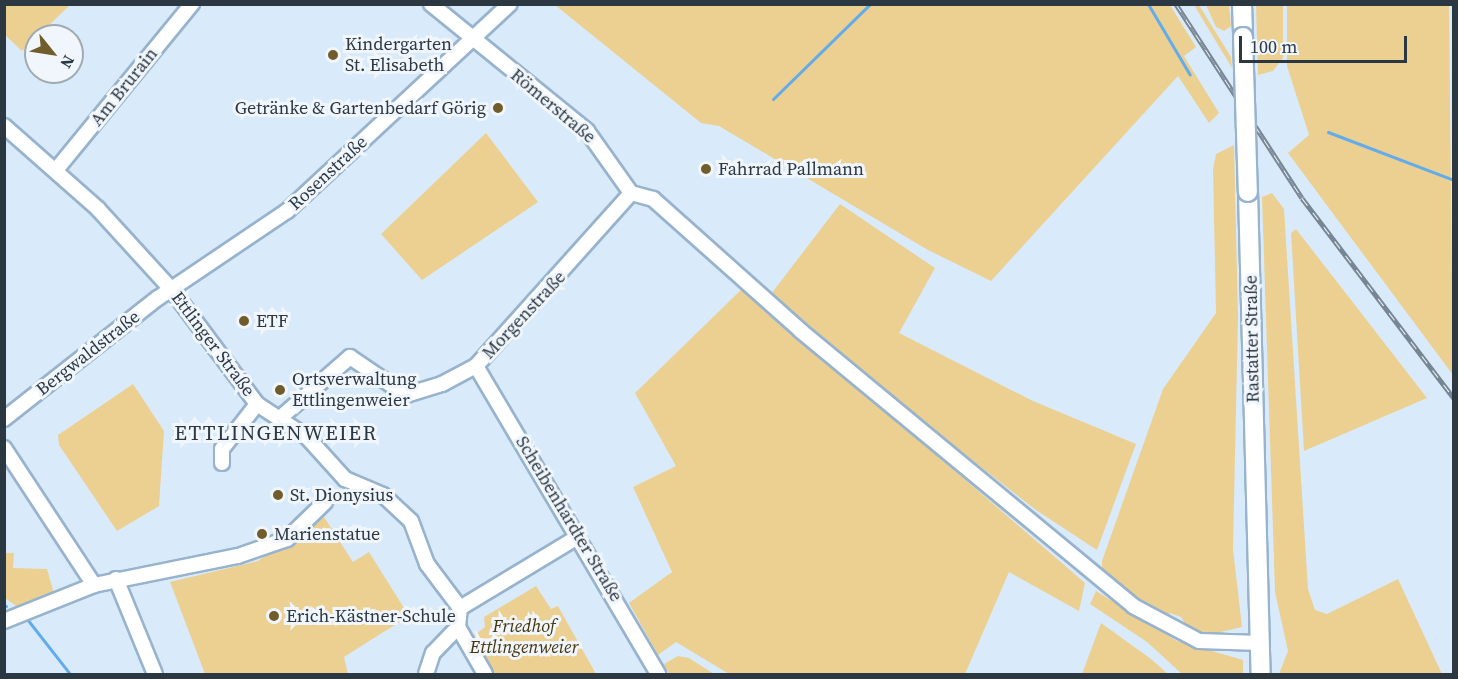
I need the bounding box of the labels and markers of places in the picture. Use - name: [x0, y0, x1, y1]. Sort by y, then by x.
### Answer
- place label: Kindergarten St. Elisabeth: [345, 34, 452, 76]
- marker: Kindergarten St. Elisabeth: [326, 48, 340, 62]
- place label: Getränke & Gartenbedarf Görig: [235, 97, 486, 119]
- marker: Getränke & Gartenbedarf Görig: [491, 101, 505, 115]
- place label: Fahrrad Pallmann: [718, 158, 864, 180]
- marker: Fahrrad Pallmann: [699, 162, 713, 176]
- place label: ETF: [256, 310, 288, 332]
- marker: ETF: [237, 314, 251, 328]
- place label: Ortsverwaltung Ettlingenweier: [292, 369, 417, 412]
- marker: Ortsverwaltung Ettlingenweier: [273, 383, 287, 397]
- place label: St. Dionysius: [290, 484, 393, 506]
- marker: St. Dionysius: [271, 488, 285, 502]
- place label: Marienstatue: [274, 523, 380, 545]
- marker: Marienstatue: [255, 527, 269, 541]
- place label: Erich-Kästner-Schule: [286, 605, 456, 627]
- marker: Erich-Kästner-Schule: [267, 609, 281, 623]

